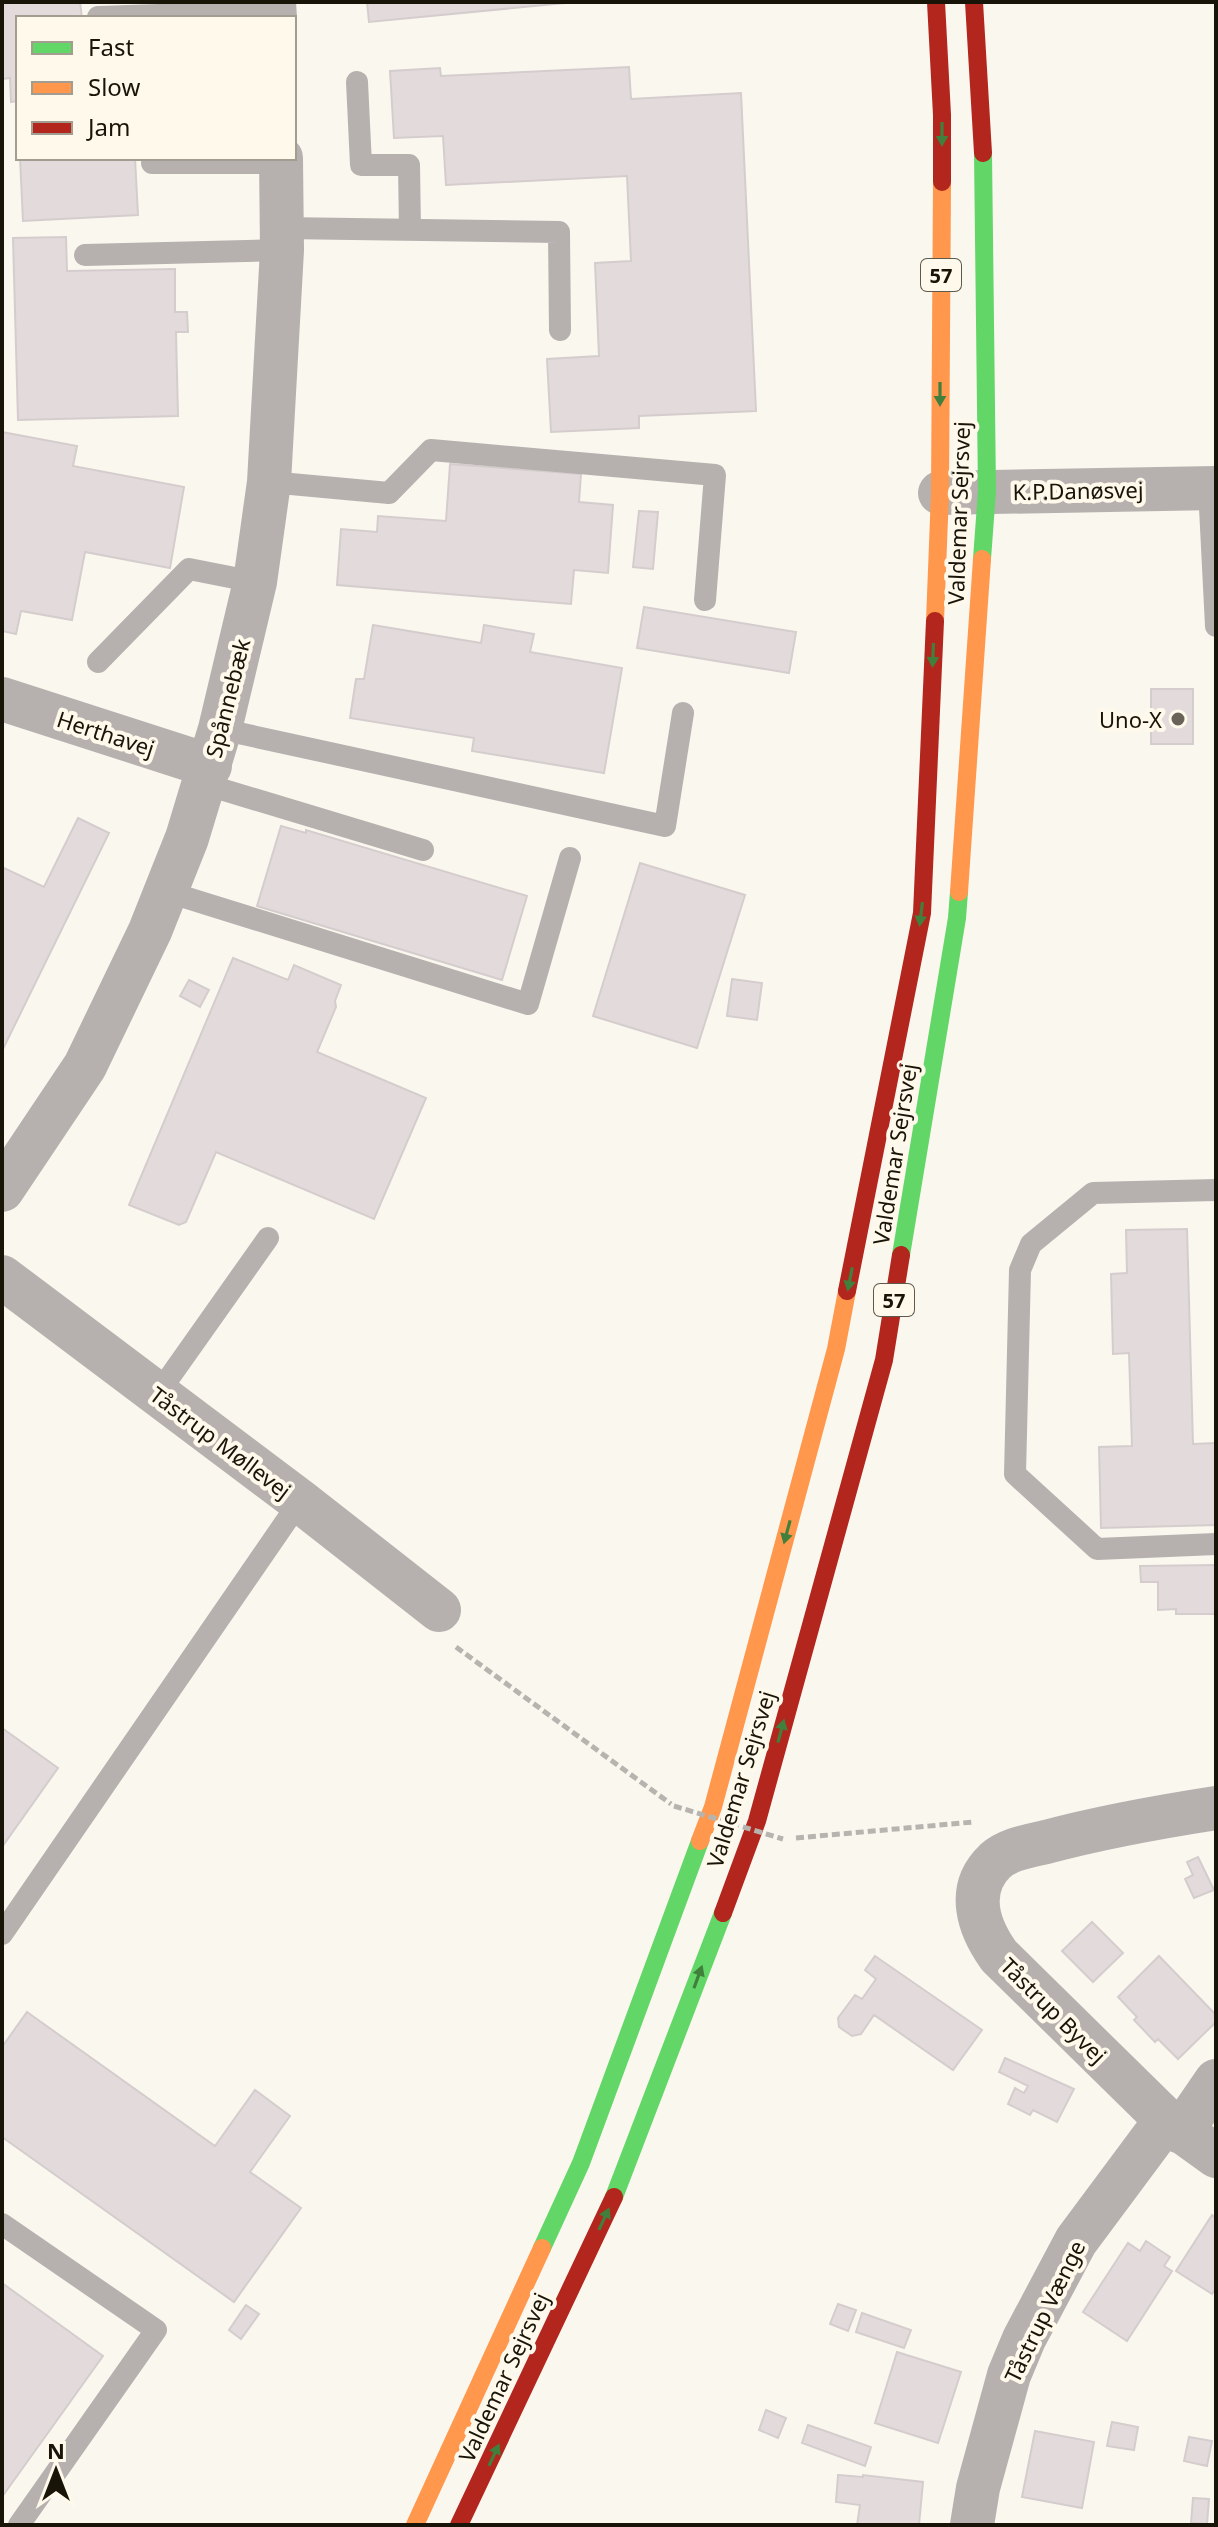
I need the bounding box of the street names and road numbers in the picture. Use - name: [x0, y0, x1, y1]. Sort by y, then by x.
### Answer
- road number: 57: [921, 259, 961, 291]
- street label: Valdemar Sejrsvej: [940, 421, 976, 605]
- street label: K.P.Danøsvej: [1012, 474, 1144, 506]
- street label: Spånnebæk: [198, 635, 256, 761]
- street label: Herthavej: [53, 703, 159, 763]
- street label: Valdemar Sejrsvej: [865, 1061, 923, 1247]
- road number: 57: [874, 1284, 914, 1316]
- street label: Tåstrup Møllevej: [144, 1379, 298, 1505]
- street label: Valdemar Sejrsvej: [699, 1687, 781, 1871]
- street label: Tåstrup Byvej: [995, 1951, 1113, 2069]
- street label: Tåstrup Vænge: [997, 2235, 1091, 2387]
- street label: Valdemar Sejrsvej: [451, 2288, 555, 2466]

